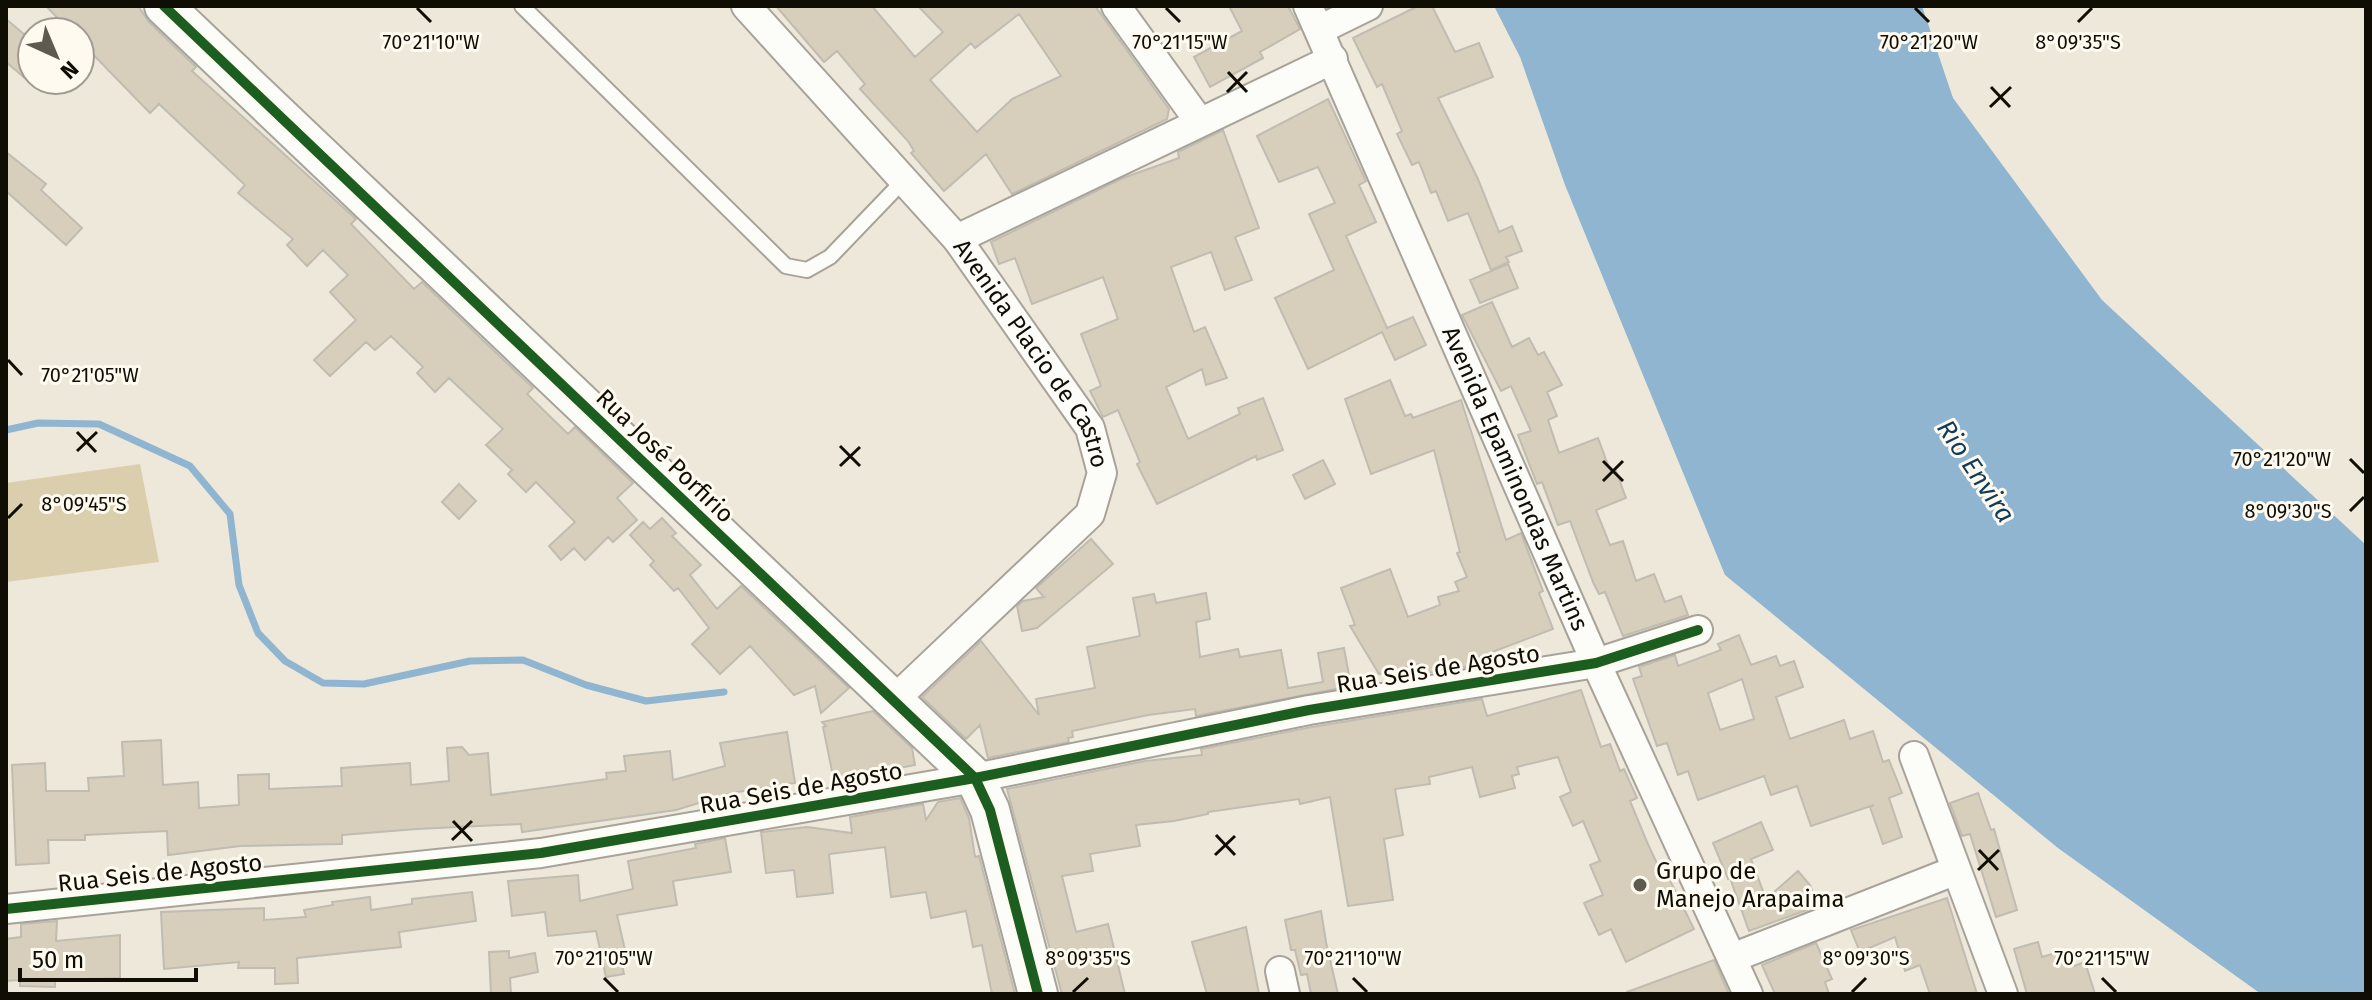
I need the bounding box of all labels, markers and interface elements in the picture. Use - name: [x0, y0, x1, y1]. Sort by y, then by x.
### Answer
- north arrow: [16, 16, 96, 96]
- text: 70°21'10"W: [383, 30, 480, 54]
- text: 70°21'15"W: [1132, 30, 1228, 54]
- text: 70°21'20"W: [1880, 30, 1979, 54]
- text: 8°09'35"S: [2035, 30, 2121, 54]
- text: N: [55, 55, 84, 85]
- street label: Avenida Placio de Castro: [948, 234, 1114, 471]
- street label: Avenida Epaminondas Martins: [1436, 322, 1594, 635]
- text: 70°21'05"W: [41, 363, 139, 387]
- street label: Rua José Porfirio: [590, 383, 740, 529]
- water label: Rio Envira: [1930, 414, 2021, 528]
- text: 70°21'20"W: [2233, 447, 2332, 471]
- text: 8°09'45"S: [41, 492, 127, 516]
- text: 8°09'30"S: [2244, 499, 2332, 523]
- street label: Rua Seis de Agosto: [1334, 639, 1542, 699]
- street label: Rua Seis de Agosto: [697, 756, 905, 820]
- street label: Rua Seis de Agosto: [56, 848, 264, 898]
- place label: Grupo de Manejo Arapaima: [1656, 857, 1845, 913]
- marker: Grupo de Manejo Arapaima: [1631, 876, 1649, 894]
- scale bar: [20, 932, 196, 982]
- text: 50 m: [32, 946, 84, 974]
- text: 70°21'05"W: [555, 946, 653, 970]
- text: 8°09'35"S: [1045, 946, 1131, 970]
- text: 70°21'10"W: [1305, 946, 1402, 970]
- text: 8°09'30"S: [1822, 946, 1910, 970]
- text: 70°21'15"W: [2054, 946, 2150, 970]

